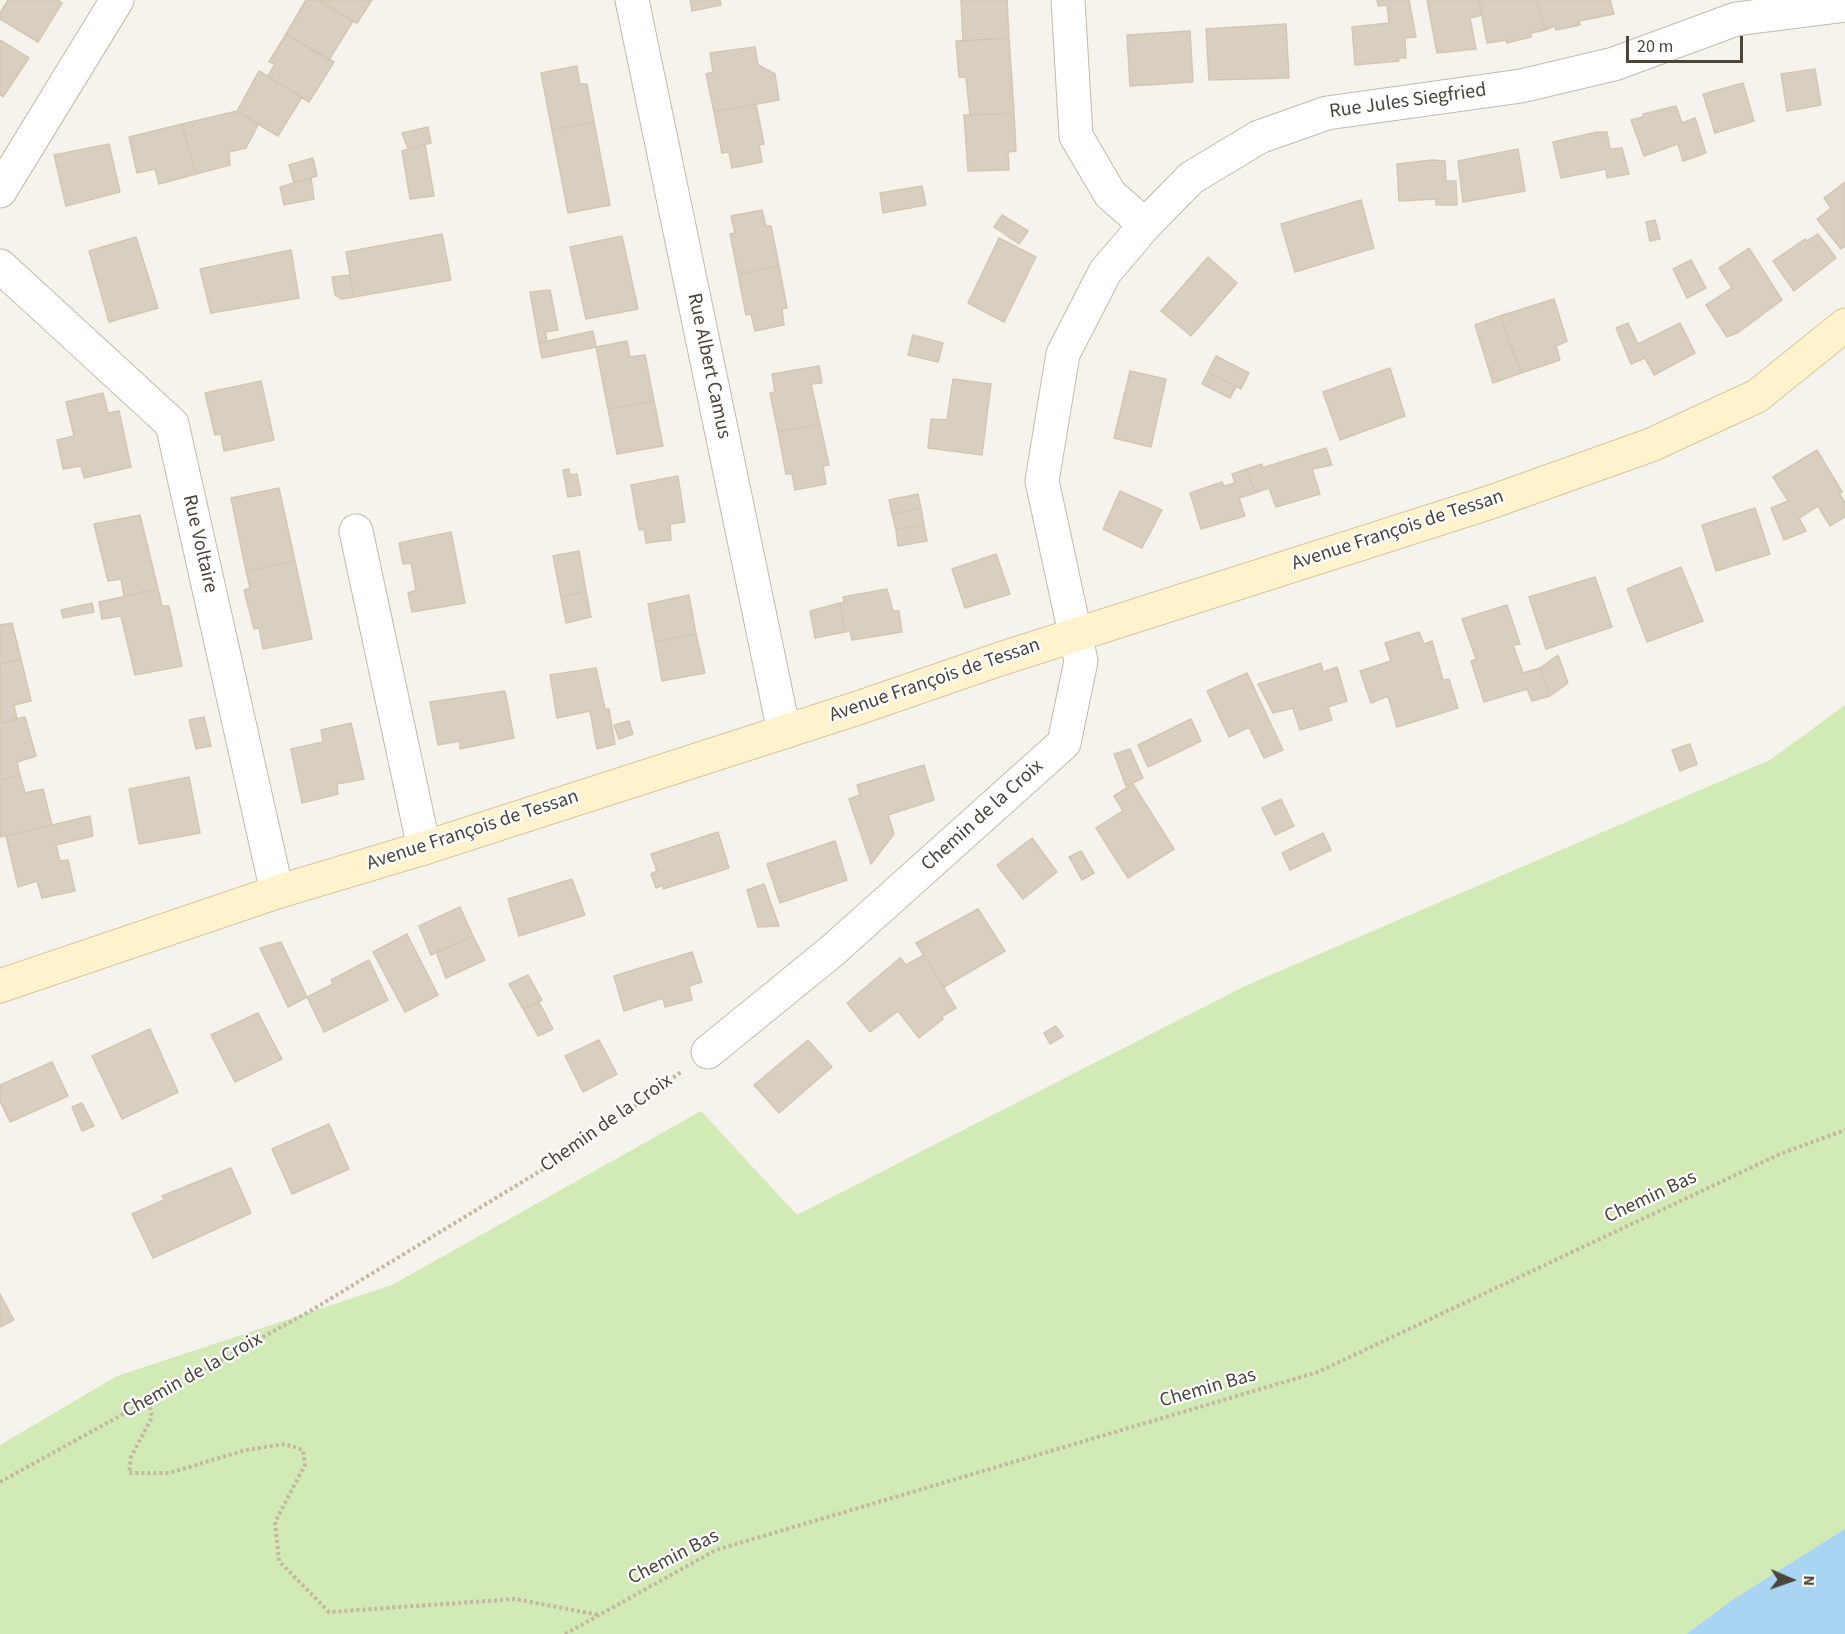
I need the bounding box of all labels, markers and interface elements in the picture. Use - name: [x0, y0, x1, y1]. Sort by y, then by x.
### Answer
- scale bar: [1629, 24, 1746, 62]
- text: 20 m: [1637, 34, 1673, 59]
- street label: Rue Jules Siegfried: [1328, 79, 1488, 125]
- street label: Rue Albert Camus: [681, 291, 735, 441]
- street label: Avenue François de Tessan: [1289, 485, 1507, 577]
- street label: Rue Voltaire: [176, 493, 222, 595]
- street label: Avenue François de Tessan: [826, 634, 1044, 728]
- street label: Chemin de la Croix: [917, 755, 1049, 877]
- street label: Avenue François de Tessan: [364, 785, 582, 877]
- street label: Chemin de la Croix: [536, 1070, 678, 1178]
- street label: Chemin Bas: [1601, 1166, 1701, 1230]
- street label: Chemin de la Croix: [119, 1328, 267, 1424]
- street label: Chemin Bas: [1157, 1364, 1259, 1414]
- street label: Chemin Bas: [625, 1525, 723, 1591]
- north arrow: [1761, 1550, 1821, 1610]
- text: N: [1798, 1575, 1820, 1586]

